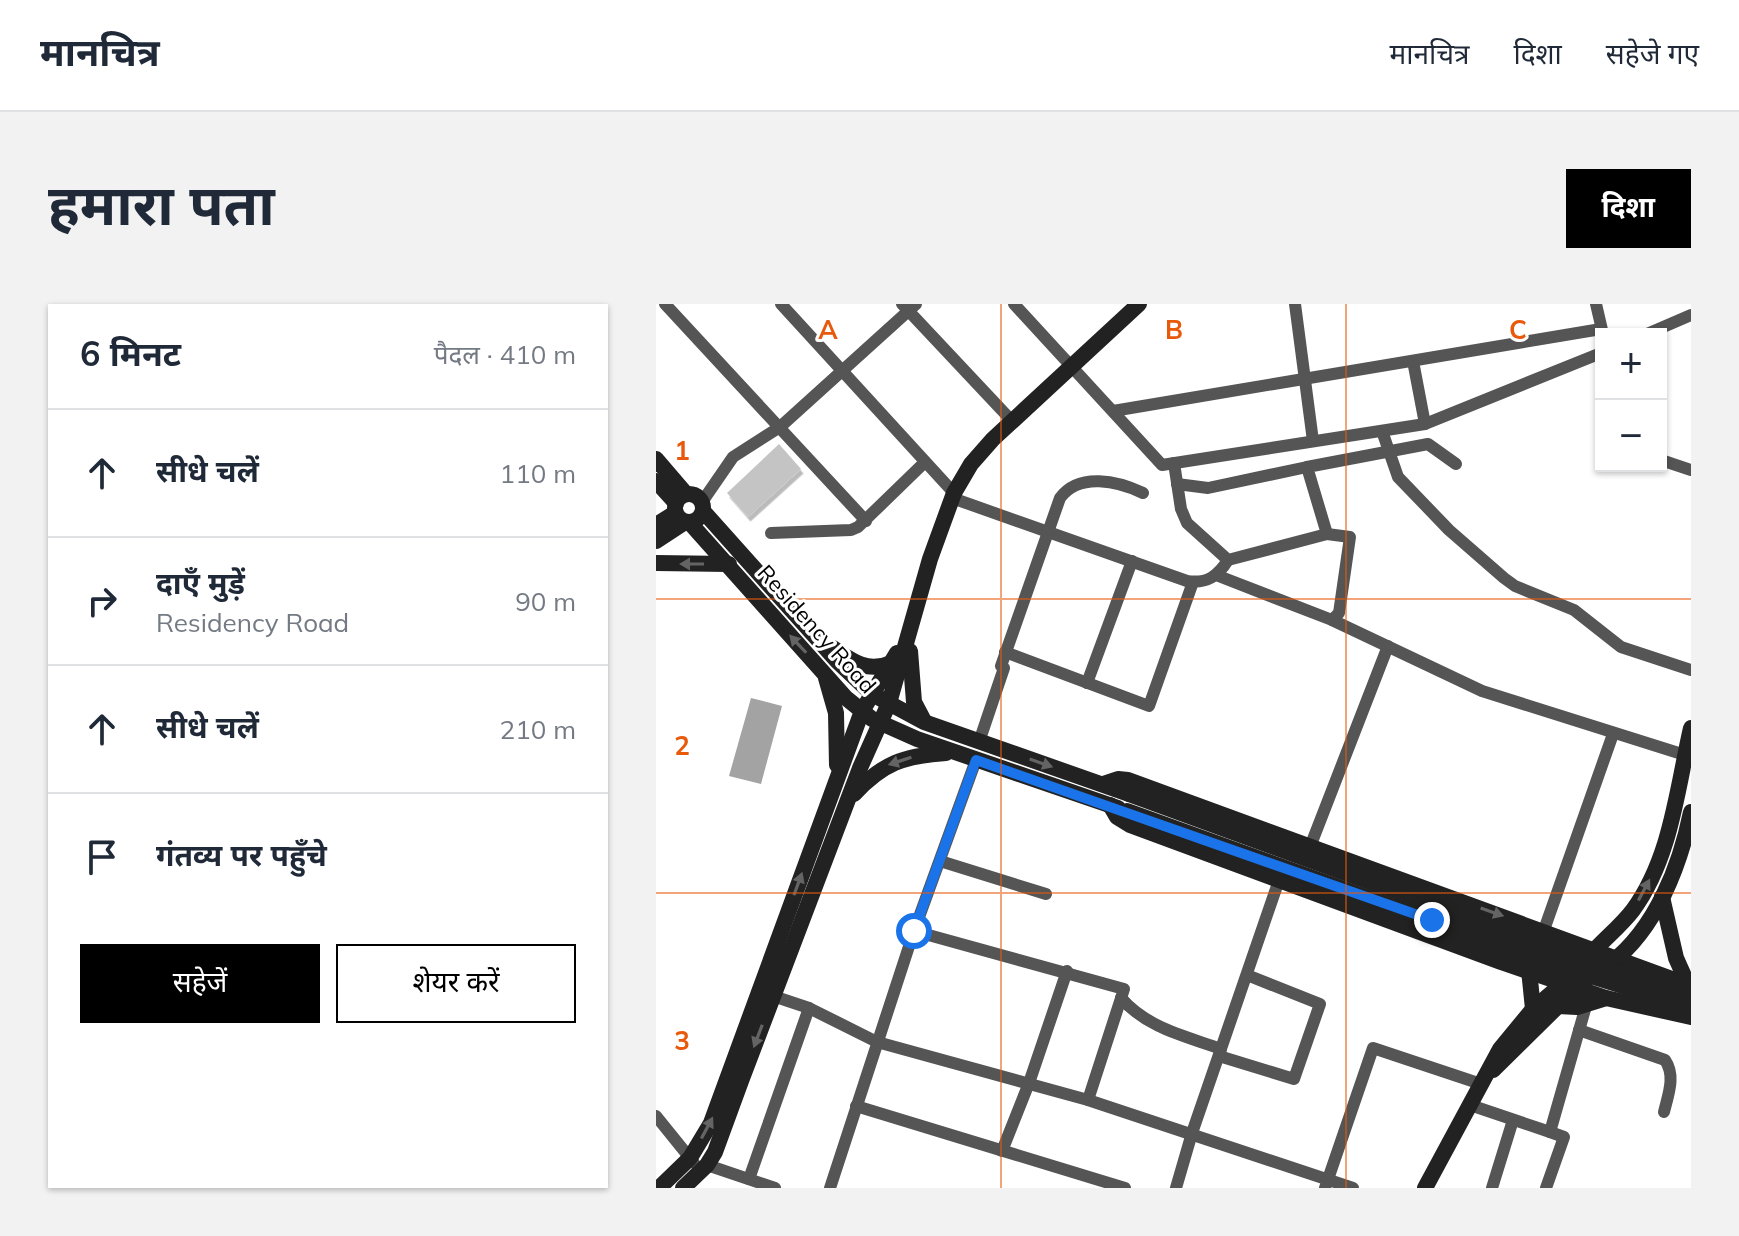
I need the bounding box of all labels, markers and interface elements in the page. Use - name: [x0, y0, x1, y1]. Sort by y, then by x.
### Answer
- text: मानचित्र: [40, 28, 160, 76]
- text: मानचित्र: [1389, 36, 1469, 71]
- text: दिशा: [1513, 36, 1562, 71]
- text: सहेजे गए: [1606, 36, 1699, 71]
- text: हमारा पता: [48, 169, 275, 239]
- button: दिशा: [1566, 169, 1691, 248]
- text: A: [818, 313, 838, 346]
- text: B: [1165, 313, 1183, 346]
- text: C: [1509, 313, 1527, 346]
- map controls: [1595, 328, 1667, 472]
- button: +: [1595, 328, 1667, 400]
- text: 6 मिनट: [80, 332, 181, 375]
- text: पैदल · 410 m: [434, 338, 576, 371]
- button: −: [1595, 400, 1667, 472]
- text: 1: [674, 434, 690, 467]
- icon: ahead: [80, 451, 124, 495]
- text: सीधे चलें: [156, 452, 259, 490]
- text: 110 m: [500, 457, 576, 490]
- one-way arrow: [679, 557, 704, 570]
- street label: Residency Road: [752, 559, 882, 699]
- text: दाएँ मुड़ें: [156, 564, 245, 602]
- icon: right: [80, 579, 124, 623]
- text: 90 m: [515, 585, 576, 618]
- text: Residency Road: [156, 606, 349, 639]
- one-way arrow: [789, 635, 807, 654]
- icon: ahead: [80, 707, 124, 751]
- text: सीधे चलें: [156, 708, 259, 746]
- text: 210 m: [500, 713, 576, 746]
- text: 2: [674, 729, 690, 762]
- one-way arrow: [888, 755, 912, 768]
- one-way arrow: [1029, 757, 1053, 770]
- icon: arrive: [80, 835, 124, 879]
- text: गंतव्य पर पहुँचे: [156, 836, 327, 874]
- one-way arrow: [792, 872, 805, 896]
- one-way arrow: [1637, 878, 1650, 901]
- route end: [1414, 902, 1450, 938]
- one-way arrow: [1480, 906, 1504, 919]
- route start: [896, 913, 932, 949]
- button: सहेजें: [80, 944, 320, 1023]
- button: शेयर करें: [336, 944, 576, 1023]
- text: 3: [674, 1024, 690, 1057]
- one-way arrow: [751, 1024, 764, 1048]
- one-way arrow: [701, 1116, 714, 1139]

